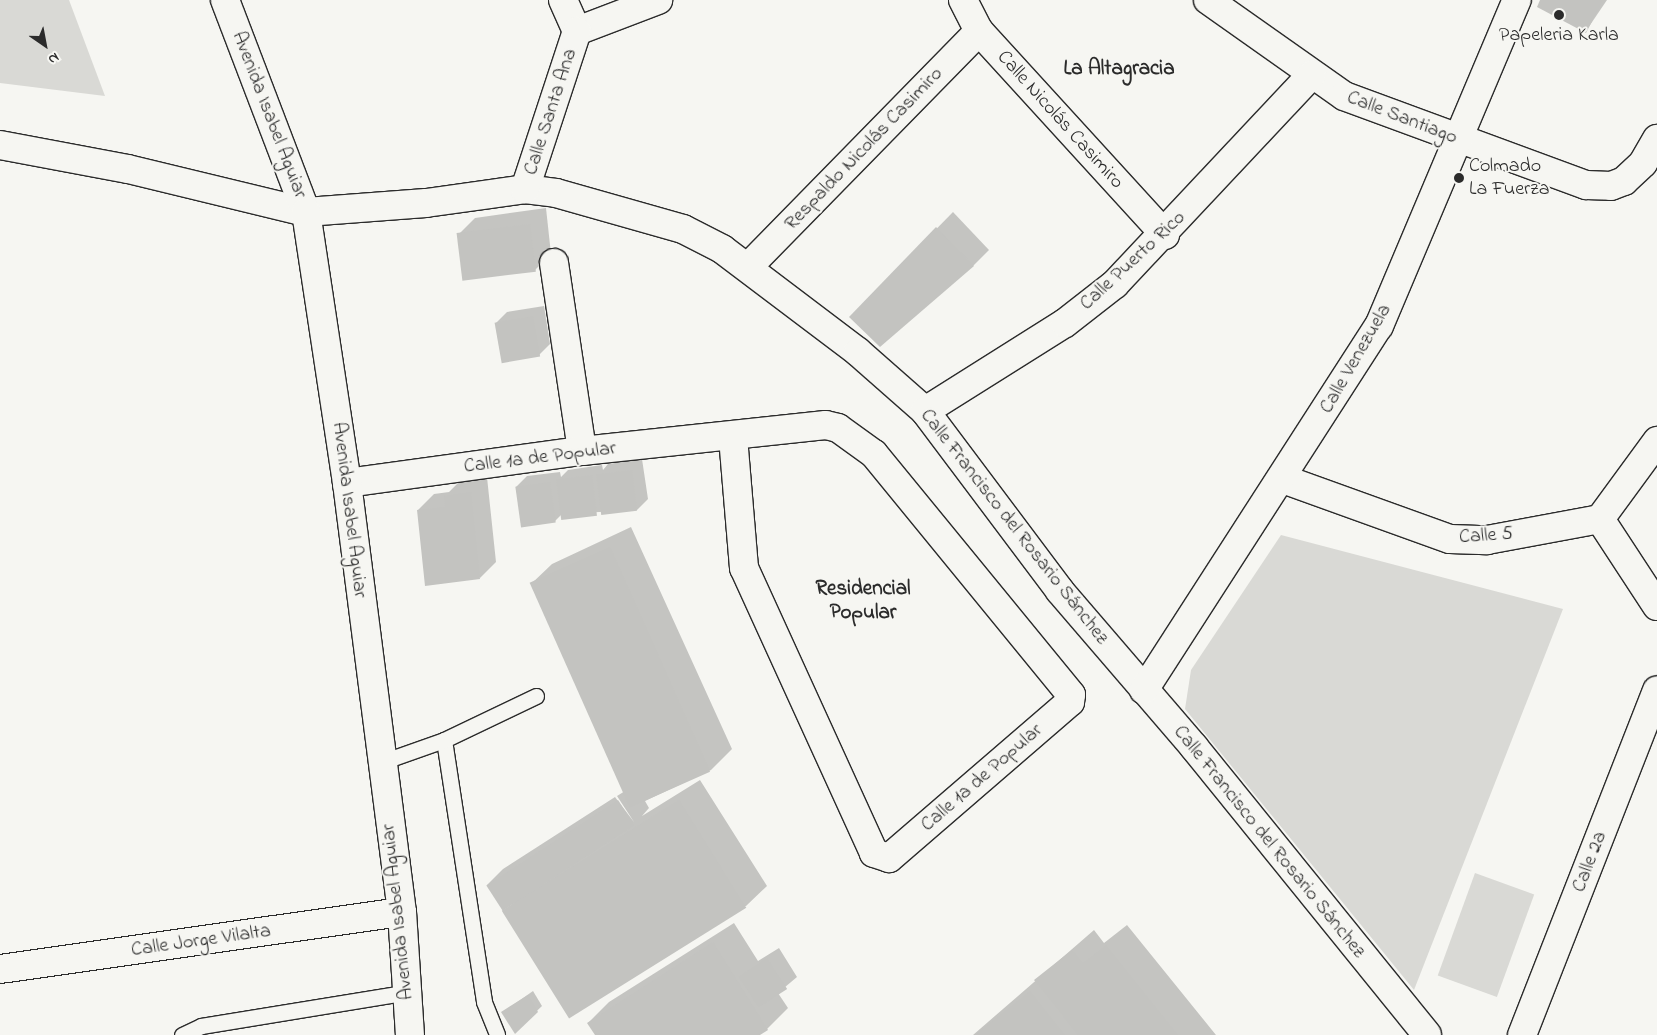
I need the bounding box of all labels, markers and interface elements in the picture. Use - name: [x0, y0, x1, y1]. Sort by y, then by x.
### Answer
- marker: Papeleria Karla: [1553, 9, 1565, 21]
- north arrow: [20, 20, 70, 70]
- place label: Papeleria Karla: [1499, 23, 1619, 47]
- street label: Avenida Isabel Aguiar: [226, 28, 312, 202]
- street label: Calle Santa Ana: [519, 46, 583, 178]
- street label: Calle Nicolás Casimiro: [991, 46, 1129, 194]
- text: N: [44, 47, 63, 69]
- district label: La Altagracia: [1064, 56, 1174, 82]
- street label: Respaldo Nicolás Casimiro: [780, 62, 948, 236]
- street label: Calle Santiago: [1343, 86, 1461, 150]
- place label: Colmado La Fuerza: [1469, 155, 1549, 202]
- marker: Colmado La Fuerza: [1453, 172, 1465, 184]
- street label: Calle Puerto Rico: [1075, 206, 1191, 316]
- street label: Calle Venezuela: [1315, 300, 1397, 418]
- street label: Calle Francisco del Rosario Sánchez: [915, 404, 1113, 650]
- street label: Avenida Isabel Aguiar: [326, 421, 372, 599]
- street label: Calle 1a de Popular: [462, 437, 618, 479]
- street label: Calle 5: [1458, 522, 1514, 550]
- district label: Residencial Popular: [815, 576, 911, 626]
- street label: Calle 1a de Popular: [916, 719, 1048, 837]
- street label: Calle Francisco del Rosario Sánchez: [1168, 721, 1370, 963]
- street label: Avenida Isabel Aguiar: [377, 823, 419, 1001]
- street label: Calle 2a: [1567, 828, 1613, 896]
- street label: Calle Jorge Vilalta: [130, 919, 272, 963]

